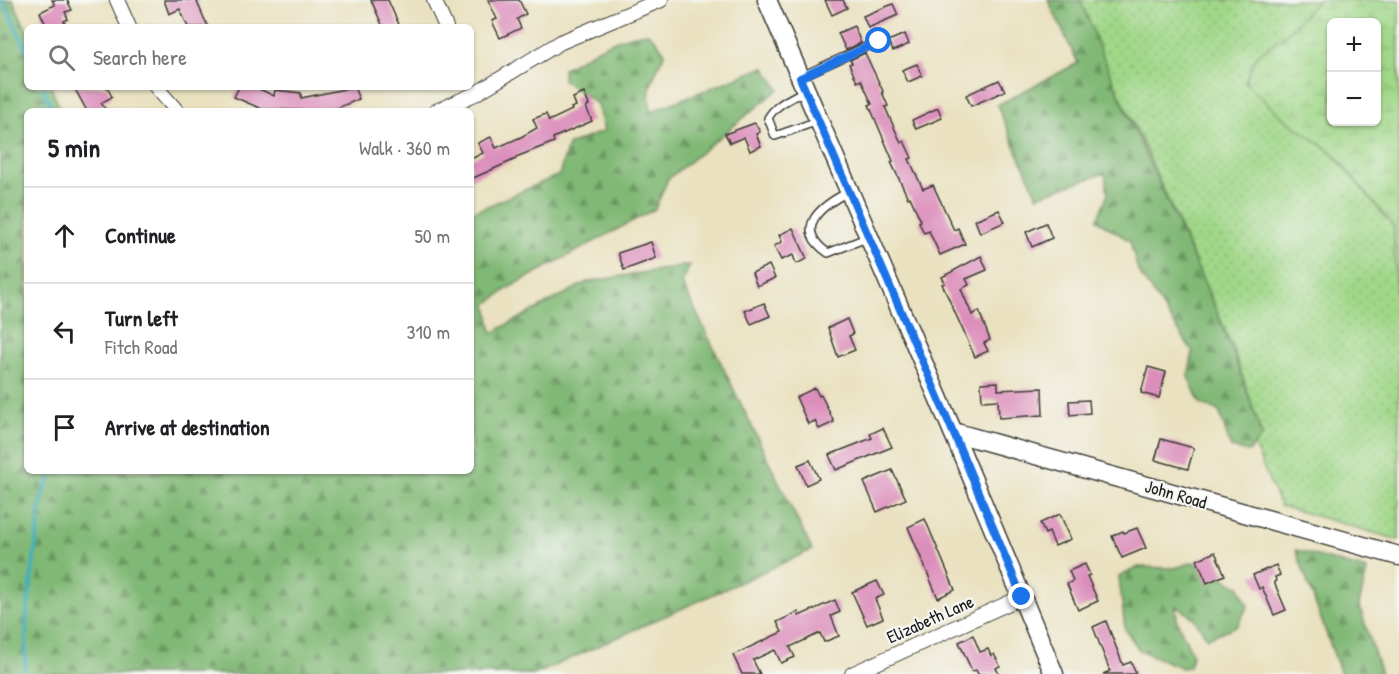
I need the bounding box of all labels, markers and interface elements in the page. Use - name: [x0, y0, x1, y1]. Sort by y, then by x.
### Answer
- map controls: [1327, 18, 1381, 126]
- button: +: [1327, 18, 1381, 72]
- search box: [24, 24, 474, 90]
- route start: [865, 27, 891, 53]
- icon: search: [45, 41, 78, 74]
- text: Search here: [93, 42, 187, 72]
- button: −: [1327, 72, 1381, 126]
- text: 5 min: [48, 130, 100, 165]
- text: Walk · 360 m: [359, 134, 450, 161]
- icon: ahead: [48, 219, 81, 252]
- text: Continue: [105, 220, 176, 250]
- text: 50 m: [414, 222, 450, 249]
- text: Turn left: [105, 303, 178, 333]
- icon: left: [48, 315, 81, 348]
- text: 310 m: [407, 318, 450, 345]
- text: Fitch Road: [105, 333, 177, 360]
- icon: arrive: [48, 411, 81, 444]
- text: Arrive at destination: [105, 412, 270, 442]
- street label: John Road: [1142, 473, 1210, 515]
- route end: [1008, 583, 1034, 609]
- street label: Elizabeth Lane: [882, 589, 978, 649]

